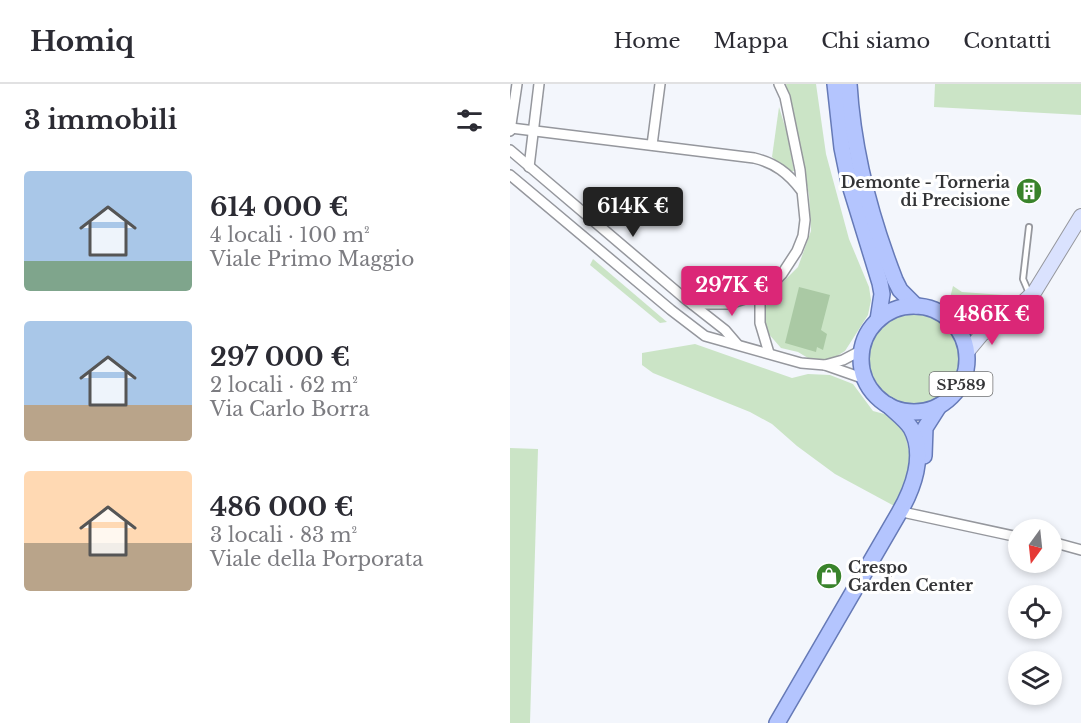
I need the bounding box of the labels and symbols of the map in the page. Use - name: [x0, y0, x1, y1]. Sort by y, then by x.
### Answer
- place label: Demonte - Torneria di Precisione: [841, 172, 1010, 210]
- building icon: Demonte - Torneria di Precisione: [1014, 176, 1044, 206]
- pin: 614K €: [584, 187, 682, 238]
- pin: 297K €: [683, 266, 781, 317]
- pin: 486K €: [943, 295, 1041, 346]
- road number: SP589: [930, 372, 992, 396]
- north arrow: [1008, 519, 1062, 573]
- place label: Crespo Garden Center: [848, 557, 973, 595]
- shop icon: Crespo Garden Center: [814, 561, 844, 591]

